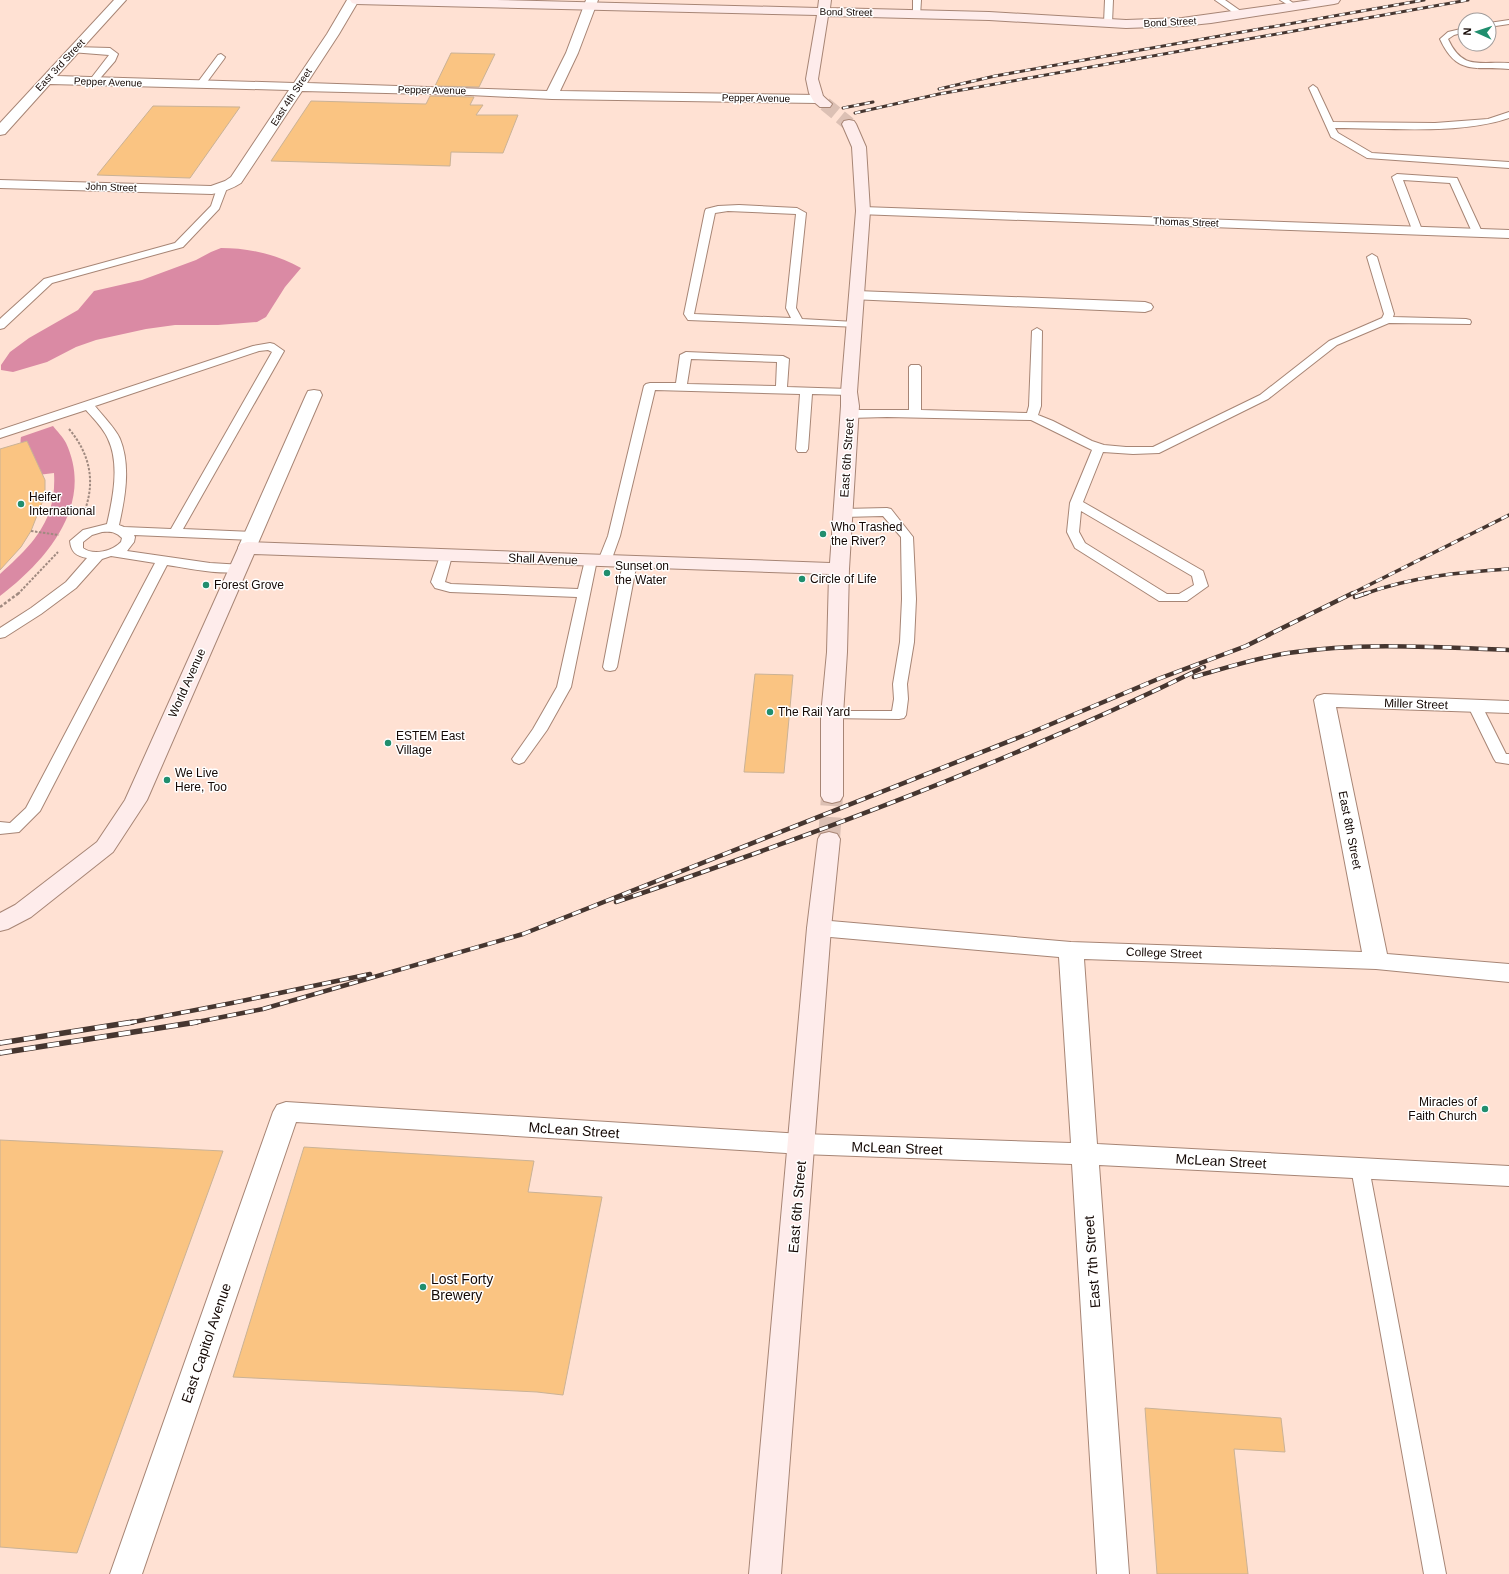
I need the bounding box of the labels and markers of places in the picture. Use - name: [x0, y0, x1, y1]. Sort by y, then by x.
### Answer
- place label: Heifer International: [29, 490, 95, 518]
- marker: Heifer International: [16, 499, 26, 509]
- place label: Who Trashed the River?: [831, 520, 902, 548]
- marker: Who Trashed the River?: [818, 529, 828, 539]
- place label: Sunset on the Water: [615, 559, 669, 587]
- marker: Sunset on the Water: [602, 568, 612, 578]
- place label: Circle of Life: [810, 572, 877, 586]
- marker: Circle of Life: [797, 574, 807, 584]
- place label: Forest Grove: [214, 578, 284, 592]
- marker: Forest Grove: [201, 580, 211, 590]
- place label: The Rail Yard: [778, 705, 850, 719]
- marker: The Rail Yard: [765, 707, 775, 717]
- place label: ESTEM East Village: [396, 729, 465, 757]
- marker: ESTEM East Village: [383, 738, 393, 748]
- place label: We Live Here, Too: [175, 766, 227, 794]
- marker: We Live Here, Too: [162, 775, 172, 785]
- place label: Miracles of Faith Church: [1408, 1095, 1478, 1123]
- marker: Miracles of Faith Church: [1480, 1104, 1490, 1114]
- place label: Lost Forty Brewery: [431, 1271, 493, 1303]
- marker: Lost Forty Brewery: [418, 1282, 428, 1292]

